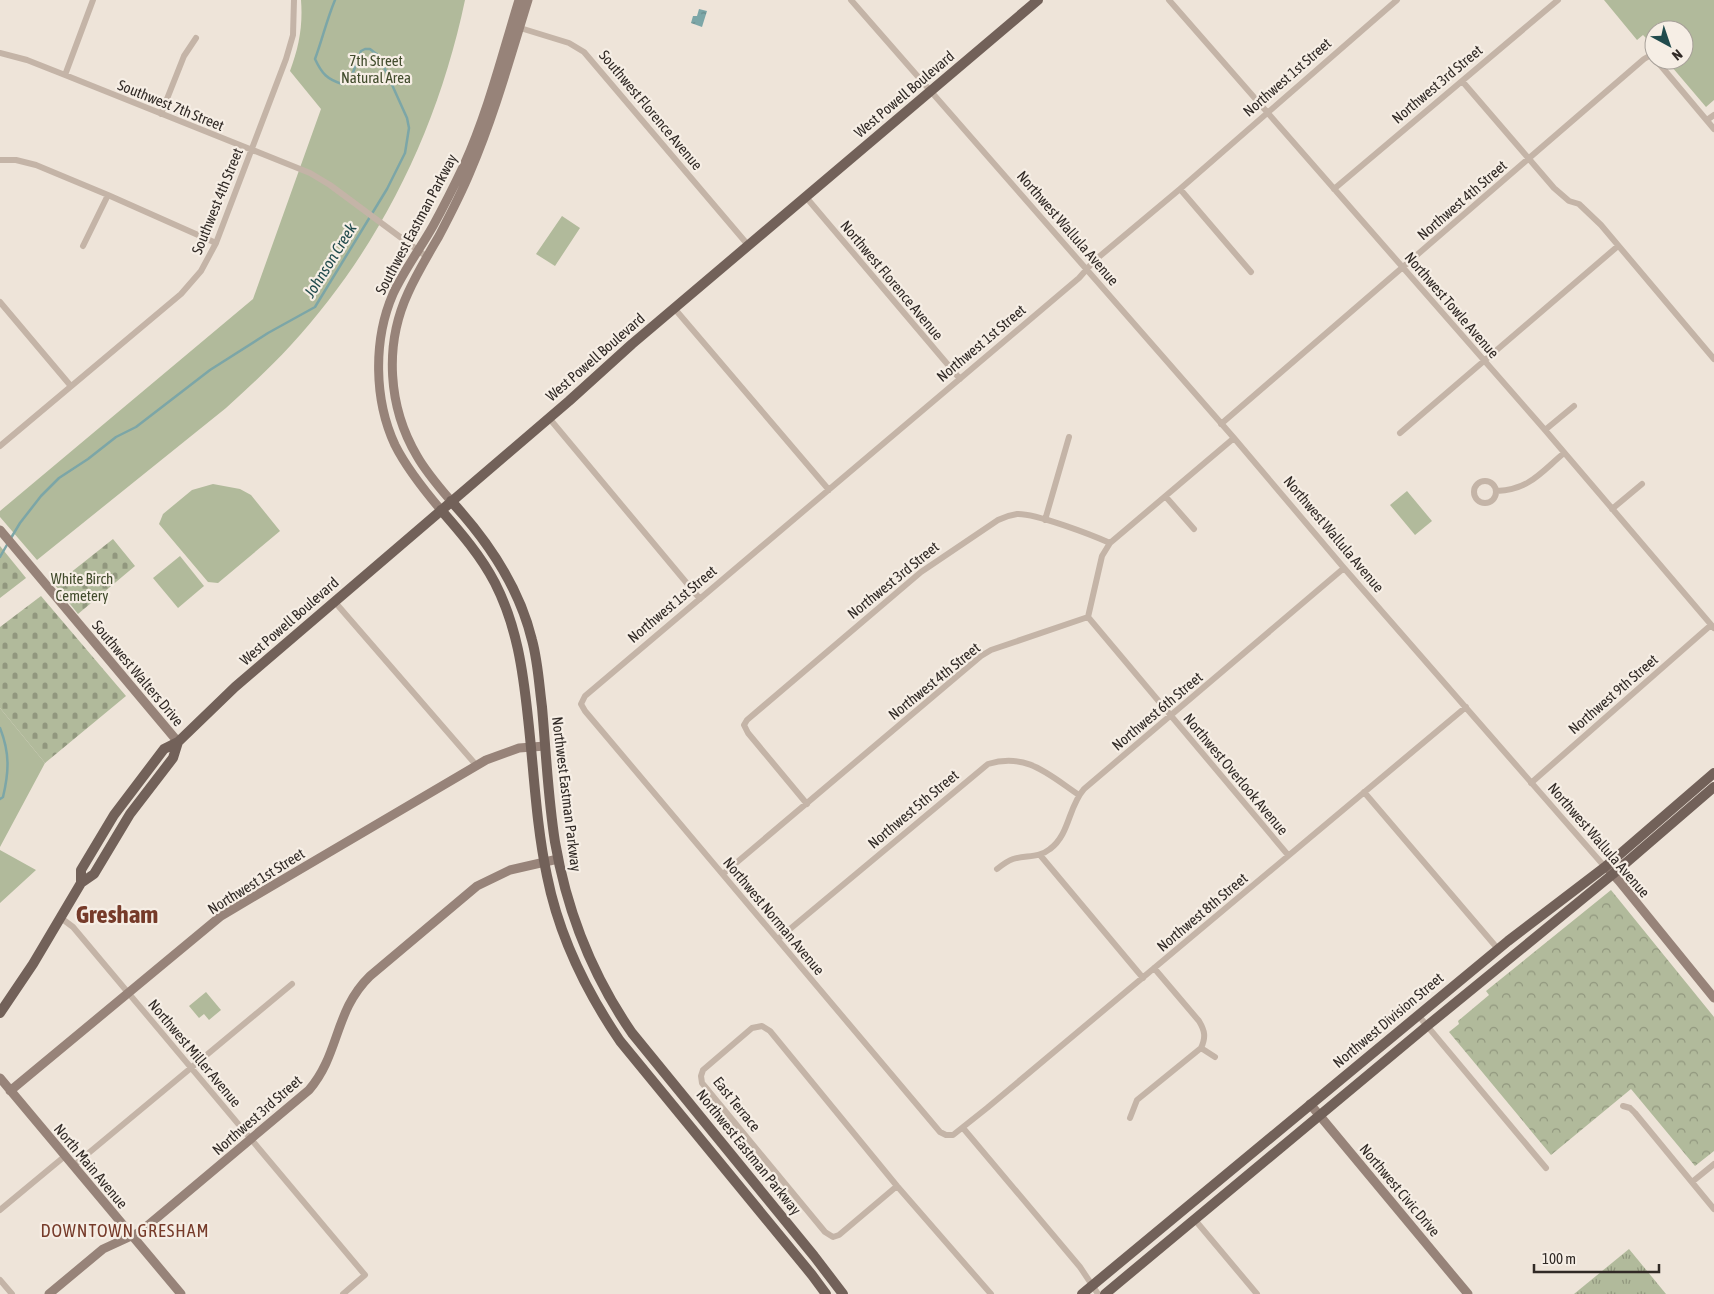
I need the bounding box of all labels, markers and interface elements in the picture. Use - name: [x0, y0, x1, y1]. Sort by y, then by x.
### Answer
- north arrow: [1644, 20, 1694, 70]
- street label: Northwest 1st Street: [1240, 34, 1334, 120]
- street label: Northwest 3rd Street: [1388, 41, 1486, 127]
- text: N: [1669, 46, 1686, 64]
- street label: Southwest Florence Avenue: [596, 47, 706, 173]
- street label: West Powell Boulevard: [851, 47, 957, 141]
- park label: 7th Street Natural Area: [341, 52, 411, 86]
- street label: Southwest 7th Street: [115, 76, 227, 134]
- street label: Southwest 4th Street: [188, 145, 246, 257]
- street label: Southwest Eastman Parkway: [372, 151, 460, 297]
- street label: Northwest 4th Street: [1414, 157, 1510, 243]
- street label: Northwest Wallula Avenue: [1014, 167, 1122, 289]
- street label: Northwest Florence Avenue: [837, 217, 947, 343]
- water label: Johnson Creek: [300, 219, 360, 301]
- street label: Northwest Towle Avenue: [1401, 249, 1503, 362]
- street label: Northwest 1st Street: [933, 301, 1029, 385]
- street label: West Powell Boulevard: [542, 310, 648, 404]
- street label: Northwest Wallula Avenue: [1281, 473, 1388, 596]
- street label: Northwest 3rd Street: [844, 538, 942, 622]
- street label: Northwest 1st Street: [624, 562, 720, 646]
- park label: White Birch Cemetery: [51, 570, 113, 604]
- street label: West Powell Boulevard: [236, 574, 342, 668]
- street label: Southwest Walters Drive: [89, 617, 187, 729]
- street label: Northwest 4th Street: [885, 639, 983, 723]
- street label: Northwest 9th Street: [1565, 651, 1661, 737]
- street label: Northwest 6th Street: [1108, 668, 1206, 754]
- street label: Northwest Overlook Avenue: [1180, 710, 1292, 838]
- street label: Northwest Eastman Parkway: [549, 715, 585, 873]
- street label: Northwest 5th Street: [864, 766, 962, 852]
- street label: Northwest Wallula Avenue: [1545, 779, 1653, 901]
- street label: Northwest 1st Street: [205, 844, 307, 918]
- street label: Northwest Norman Avenue: [720, 854, 828, 978]
- street label: Northwest 8th Street: [1153, 869, 1251, 955]
- district label: Gresham: [76, 900, 158, 928]
- street label: Northwest Division Street: [1329, 969, 1447, 1071]
- street label: Northwest Miller Avenue: [145, 996, 245, 1110]
- street label: Northwest 3rd Street: [209, 1072, 305, 1158]
- street label: East Terrace: [710, 1073, 764, 1135]
- street label: Northwest Eastman Parkway: [693, 1086, 805, 1218]
- street label: North Main Avenue: [51, 1120, 131, 1212]
- street label: Northwest Civic Drive: [1356, 1140, 1444, 1240]
- district label: DOWNTOWN GRESHAM: [40, 1220, 210, 1241]
- scale bar: [1534, 1242, 1659, 1274]
- text: 100 m: [1542, 1250, 1576, 1267]

